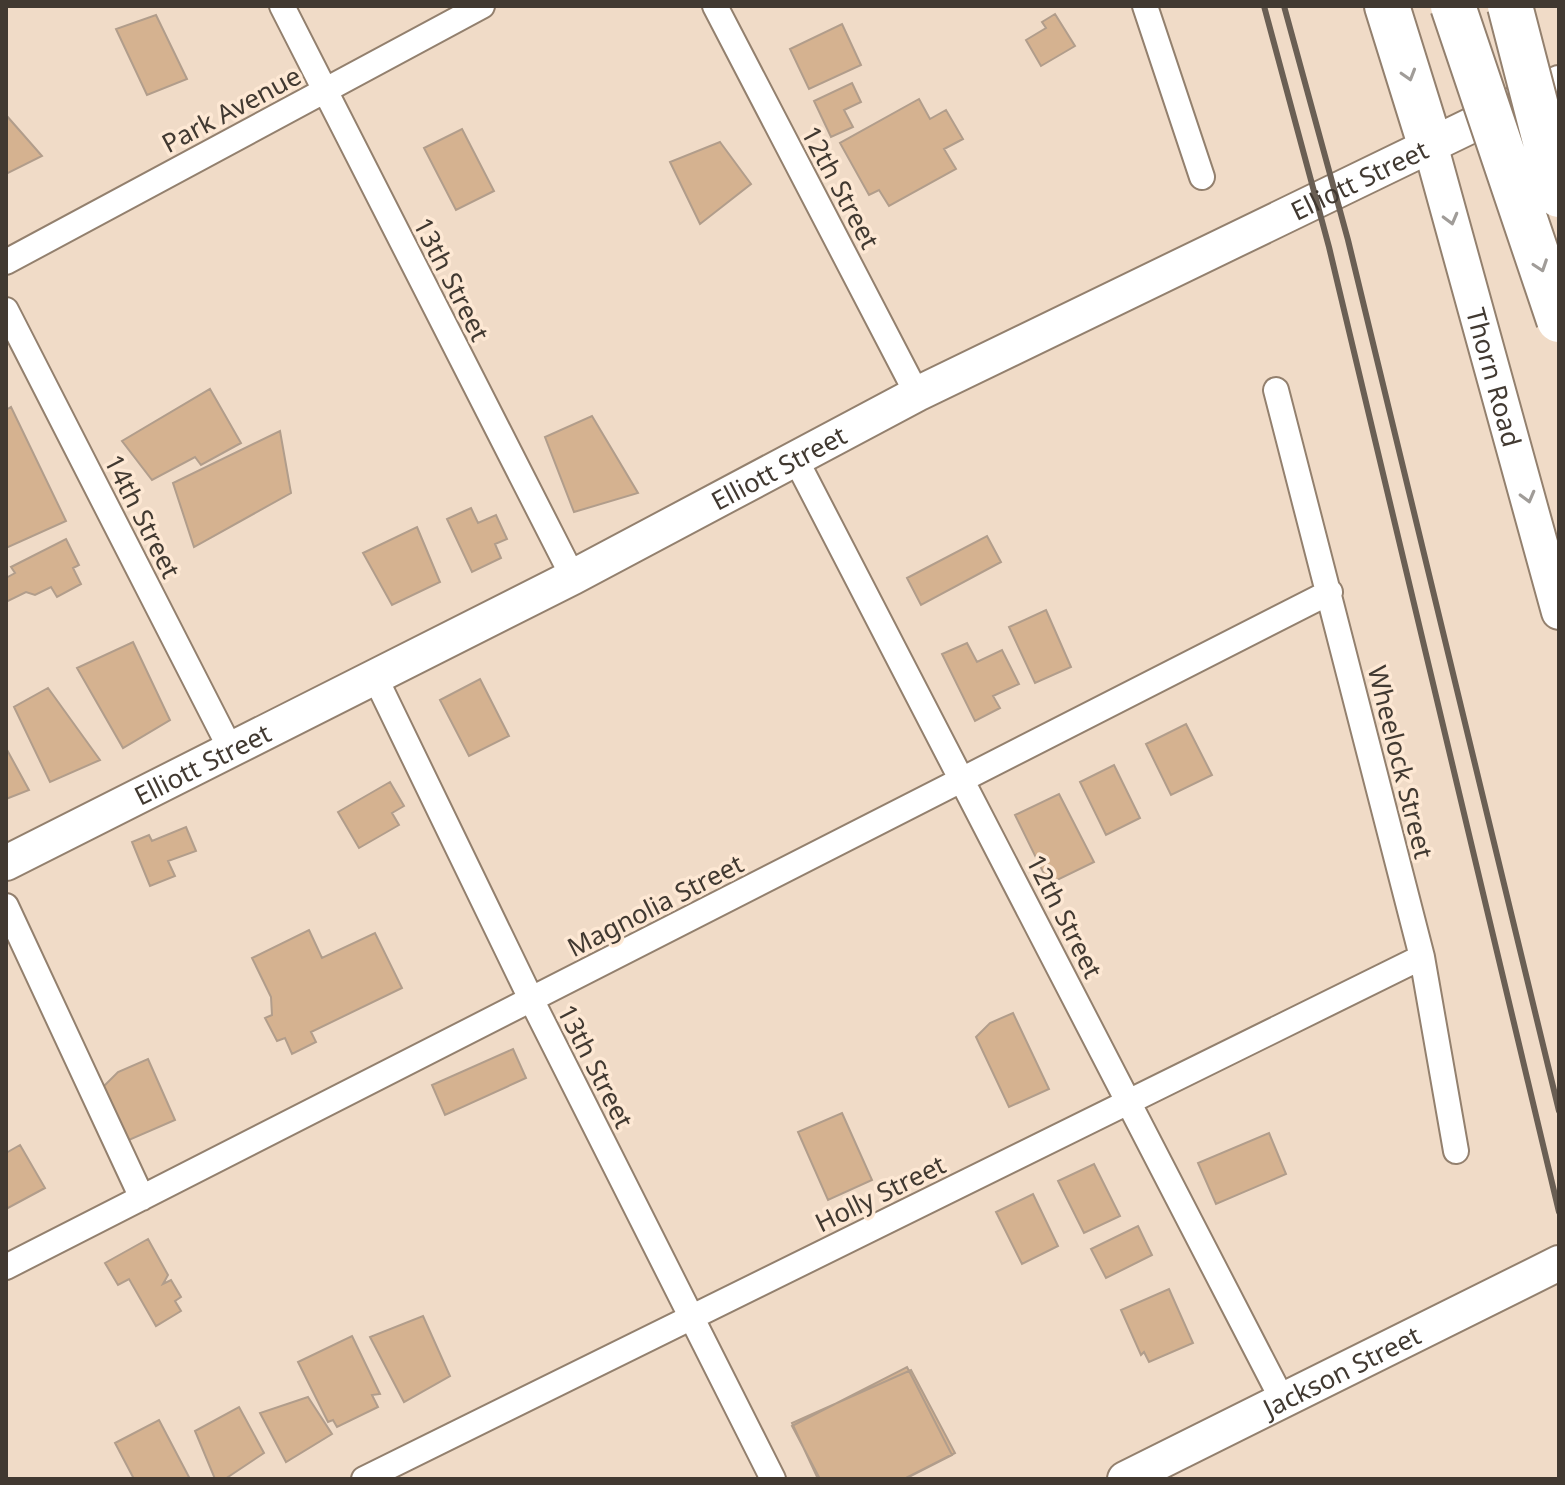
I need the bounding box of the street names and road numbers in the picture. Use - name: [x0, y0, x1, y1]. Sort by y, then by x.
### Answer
- street label: Park Avenue: [155, 57, 307, 161]
- street label: 12th Street: [794, 119, 888, 255]
- street label: Elliott Street: [1284, 131, 1434, 228]
- street label: 13th Street: [405, 211, 499, 347]
- street label: Thorn Road: [1458, 304, 1531, 451]
- street label: Elliott Street: [705, 417, 853, 518]
- street label: 14th Street: [96, 448, 190, 584]
- street label: Wheelock Street: [1360, 662, 1442, 862]
- street label: Elliott Street: [128, 714, 277, 813]
- street label: Magnolia Street: [561, 845, 749, 965]
- street label: 12th Street: [1018, 848, 1112, 984]
- street label: 13th Street: [549, 998, 643, 1134]
- street label: Holly Street: [809, 1146, 951, 1240]
- street label: Jackson Street: [1254, 1317, 1427, 1427]

